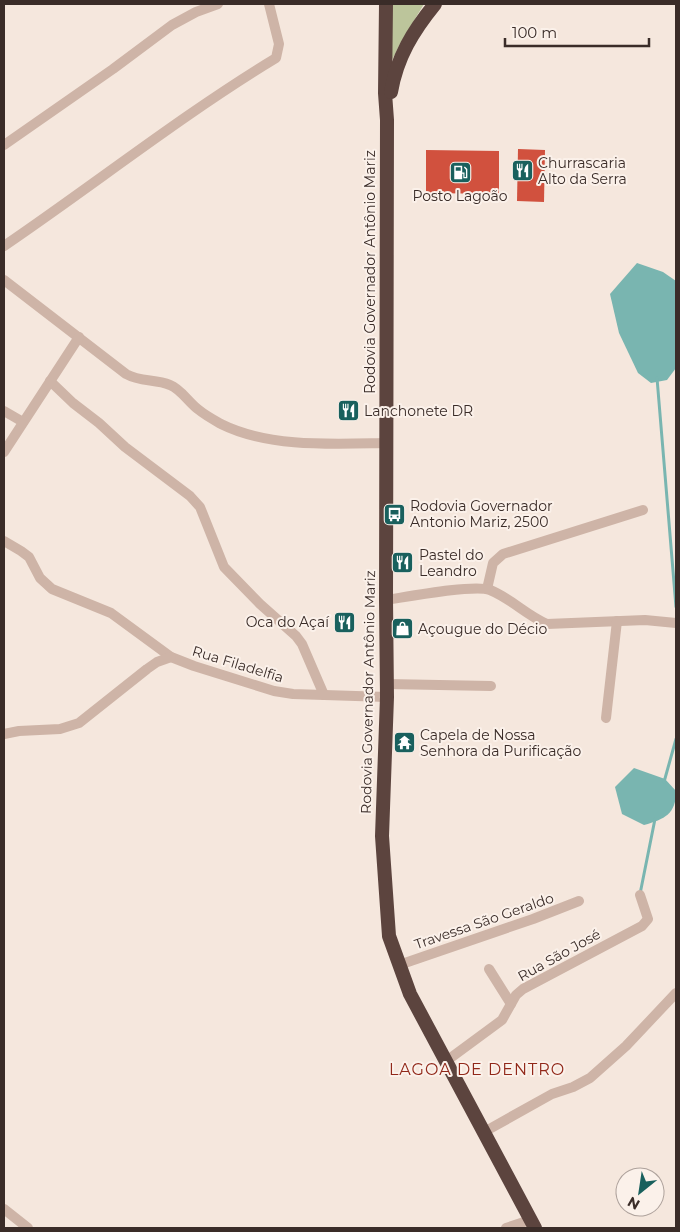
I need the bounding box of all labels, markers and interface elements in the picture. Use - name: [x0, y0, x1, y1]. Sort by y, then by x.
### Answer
- scale bar: [505, 15, 649, 47]
- text: 100 m: [512, 23, 557, 42]
- street label: Rodovia Governador Antônio Mariz: [361, 150, 379, 394]
- place label: Churrascaria Alto da Serra: [538, 154, 627, 188]
- restaurant icon: Churrascaria Alto da Serra: [510, 159, 534, 183]
- fuel station icon: Posto Lagoão: [448, 161, 472, 185]
- place label: Posto Lagoão: [412, 187, 508, 205]
- restaurant icon: Lanchonete DR: [336, 399, 360, 423]
- place label: Lanchonete DR: [364, 402, 473, 420]
- place label: Rodovia Governador Antonio Mariz, 2500: [410, 497, 553, 531]
- bus stop icon: Rodovia Governador Antonio Mariz, 2500: [382, 502, 406, 526]
- place label: Pastel do Leandro: [419, 546, 484, 580]
- restaurant icon: Pastel do Leandro: [391, 551, 415, 575]
- street label: Rodovia Governador Antônio Mariz: [357, 570, 379, 814]
- restaurant icon: Oca do Açaí: [333, 610, 357, 634]
- place label: Oca do Açaí: [246, 613, 330, 631]
- shop icon: Açougue do Décio: [390, 617, 414, 641]
- place label: Açougue do Décio: [418, 620, 548, 638]
- street label: Rua Filadelfia: [190, 642, 286, 686]
- place label: Capela de Nossa Senhora da Purificação: [420, 726, 582, 760]
- temple icon: Capela de Nossa Senhora da Purificação: [392, 731, 416, 755]
- street label: Travessa São Geraldo: [412, 889, 556, 953]
- street label: Rua São José: [514, 925, 604, 985]
- district label: LAGOA DE DENTRO: [389, 1060, 565, 1079]
- north arrow: [615, 1167, 665, 1217]
- text: N: [624, 1193, 643, 1214]

